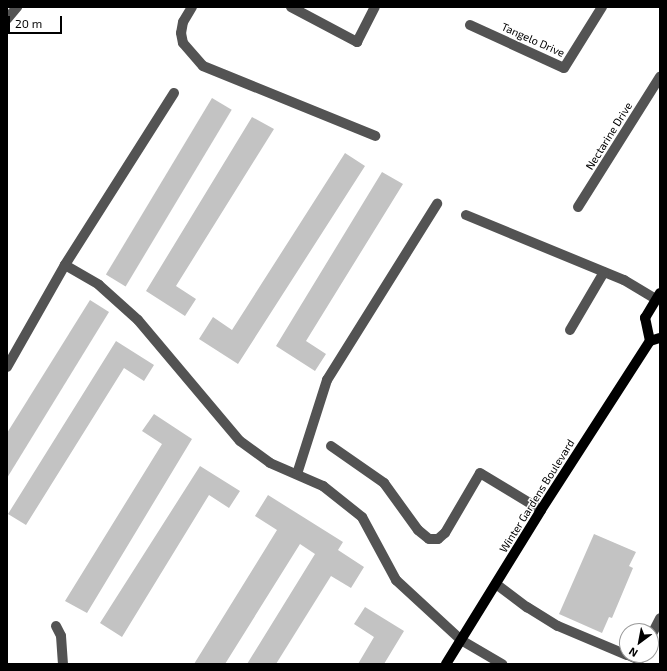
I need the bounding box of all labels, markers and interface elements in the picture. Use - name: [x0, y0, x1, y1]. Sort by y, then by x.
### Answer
- scale bar: [10, 8, 64, 34]
- text: 20 m: [15, 16, 42, 30]
- street label: Tangelo Drive: [499, 20, 567, 60]
- street label: Nectarine Drive: [583, 100, 635, 172]
- street label: Winter Gardens Boulevard: [497, 437, 577, 555]
- north arrow: [619, 623, 659, 663]
- text: N: [626, 645, 640, 660]

